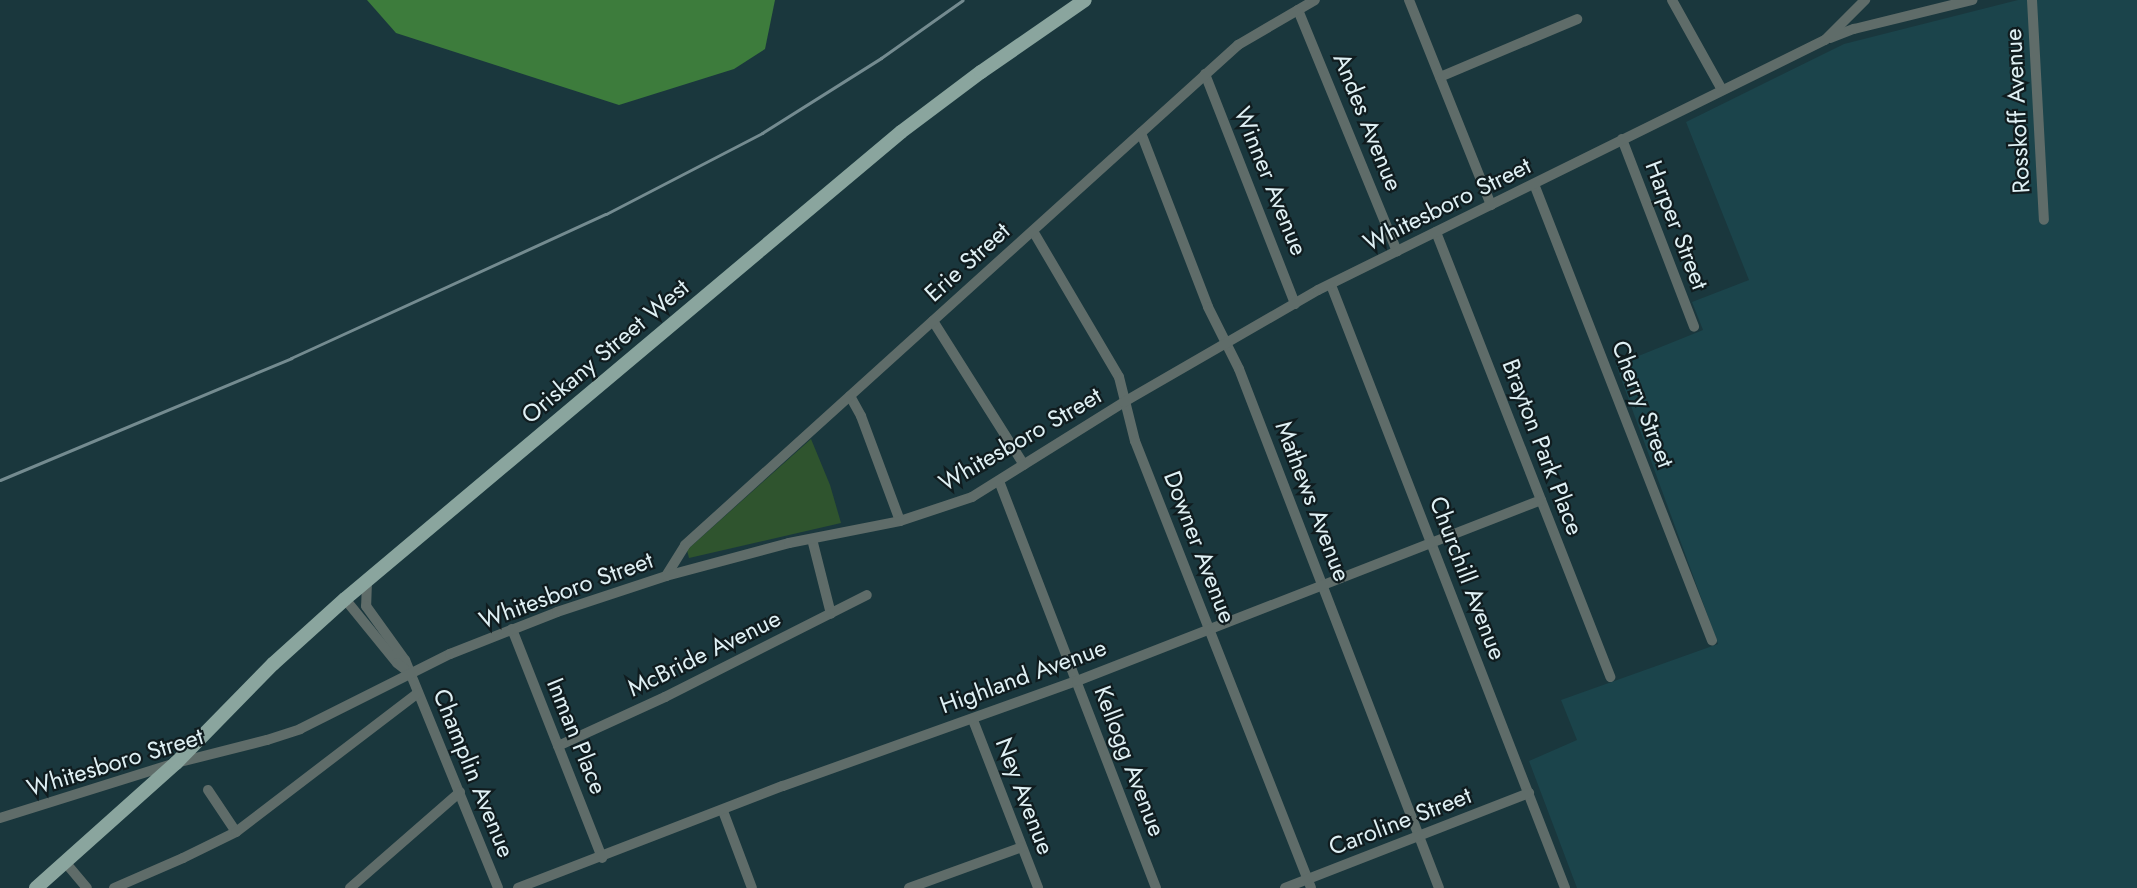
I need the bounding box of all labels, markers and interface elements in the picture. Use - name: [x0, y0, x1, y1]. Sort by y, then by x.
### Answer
- street label: Rosskoff Avenue: [1998, 28, 2036, 194]
- street label: Andes Avenue: [1327, 49, 1409, 195]
- street label: Winner Avenue: [1228, 102, 1314, 260]
- street label: Whitesboro Street: [1359, 151, 1535, 257]
- street label: Harper Street: [1639, 157, 1715, 293]
- street label: Erie Street: [919, 216, 1015, 308]
- street label: Oriskany Street West: [515, 273, 695, 429]
- street label: Cherry Street: [1606, 336, 1680, 472]
- street label: Brayton Park Place: [1496, 355, 1590, 539]
- street label: Whitesboro Street: [934, 381, 1106, 497]
- street label: Mathews Avenue: [1269, 417, 1357, 585]
- street label: Downer Avenue: [1158, 467, 1242, 627]
- street label: Churchill Avenue: [1424, 492, 1512, 664]
- street label: Whitesboro Street: [475, 545, 657, 635]
- street label: McBride Avenue: [623, 604, 785, 702]
- street label: Highland Avenue: [936, 633, 1110, 719]
- street label: Inman Place: [541, 674, 613, 798]
- street label: Kellogg Avenue: [1088, 682, 1172, 840]
- street label: Champlin Avenue: [427, 684, 521, 862]
- street label: Whitesboro Street: [23, 722, 207, 802]
- street label: Ney Avenue: [989, 733, 1061, 859]
- street label: Caroline Street: [1325, 781, 1475, 861]

